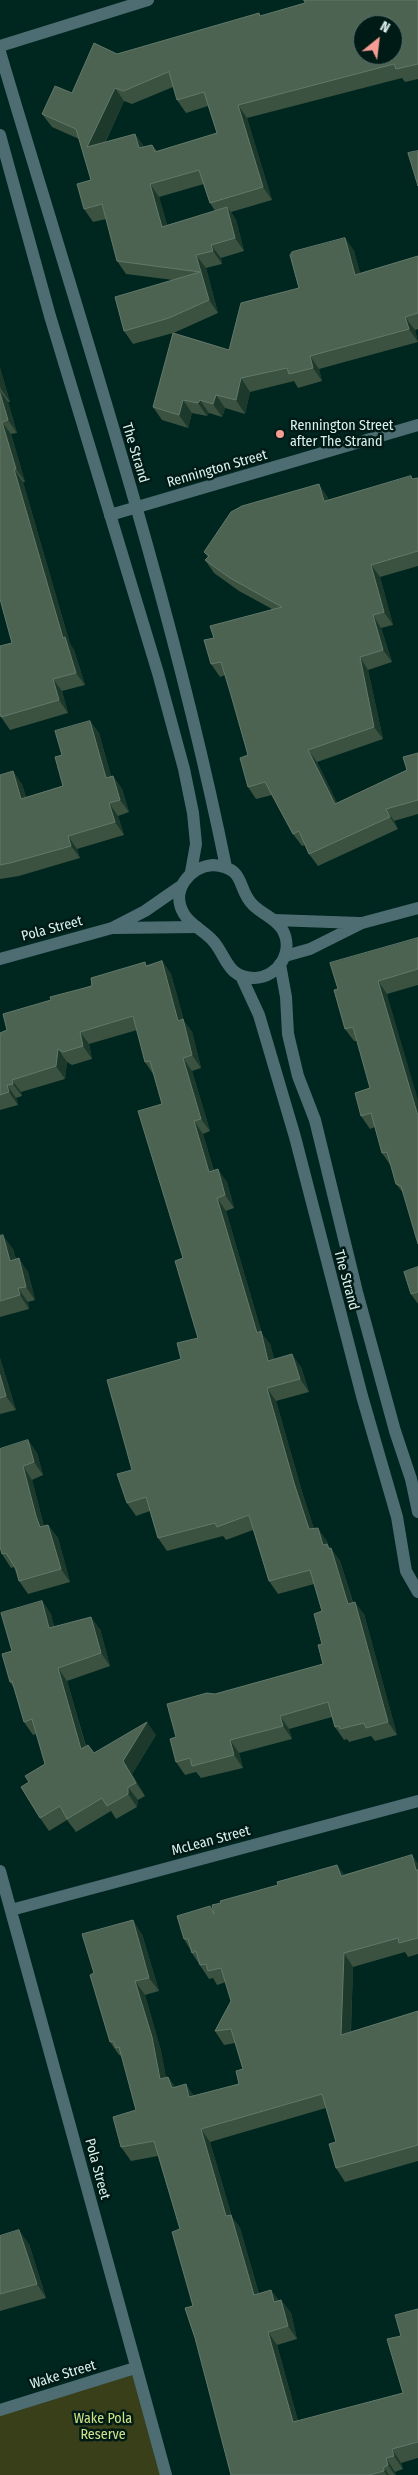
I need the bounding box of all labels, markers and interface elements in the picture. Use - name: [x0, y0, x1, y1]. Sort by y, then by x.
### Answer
- north arrow: [353, 15, 403, 65]
- text: N: [377, 18, 393, 37]
- place label: Rennington Street after The Strand: [290, 418, 393, 451]
- street label: The Strand: [118, 421, 152, 485]
- marker: Rennington Street after The Strand: [274, 428, 286, 440]
- street label: Rennington Street: [165, 447, 269, 491]
- street label: Pola Street: [20, 913, 84, 945]
- street label: The Strand: [330, 1248, 362, 1312]
- street label: McLean Street: [170, 1822, 252, 1860]
- street label: Pola Street: [81, 2137, 113, 2201]
- street label: Wake Street: [28, 2357, 98, 2393]
- park label: Wake Pola Reserve: [74, 2411, 132, 2444]

